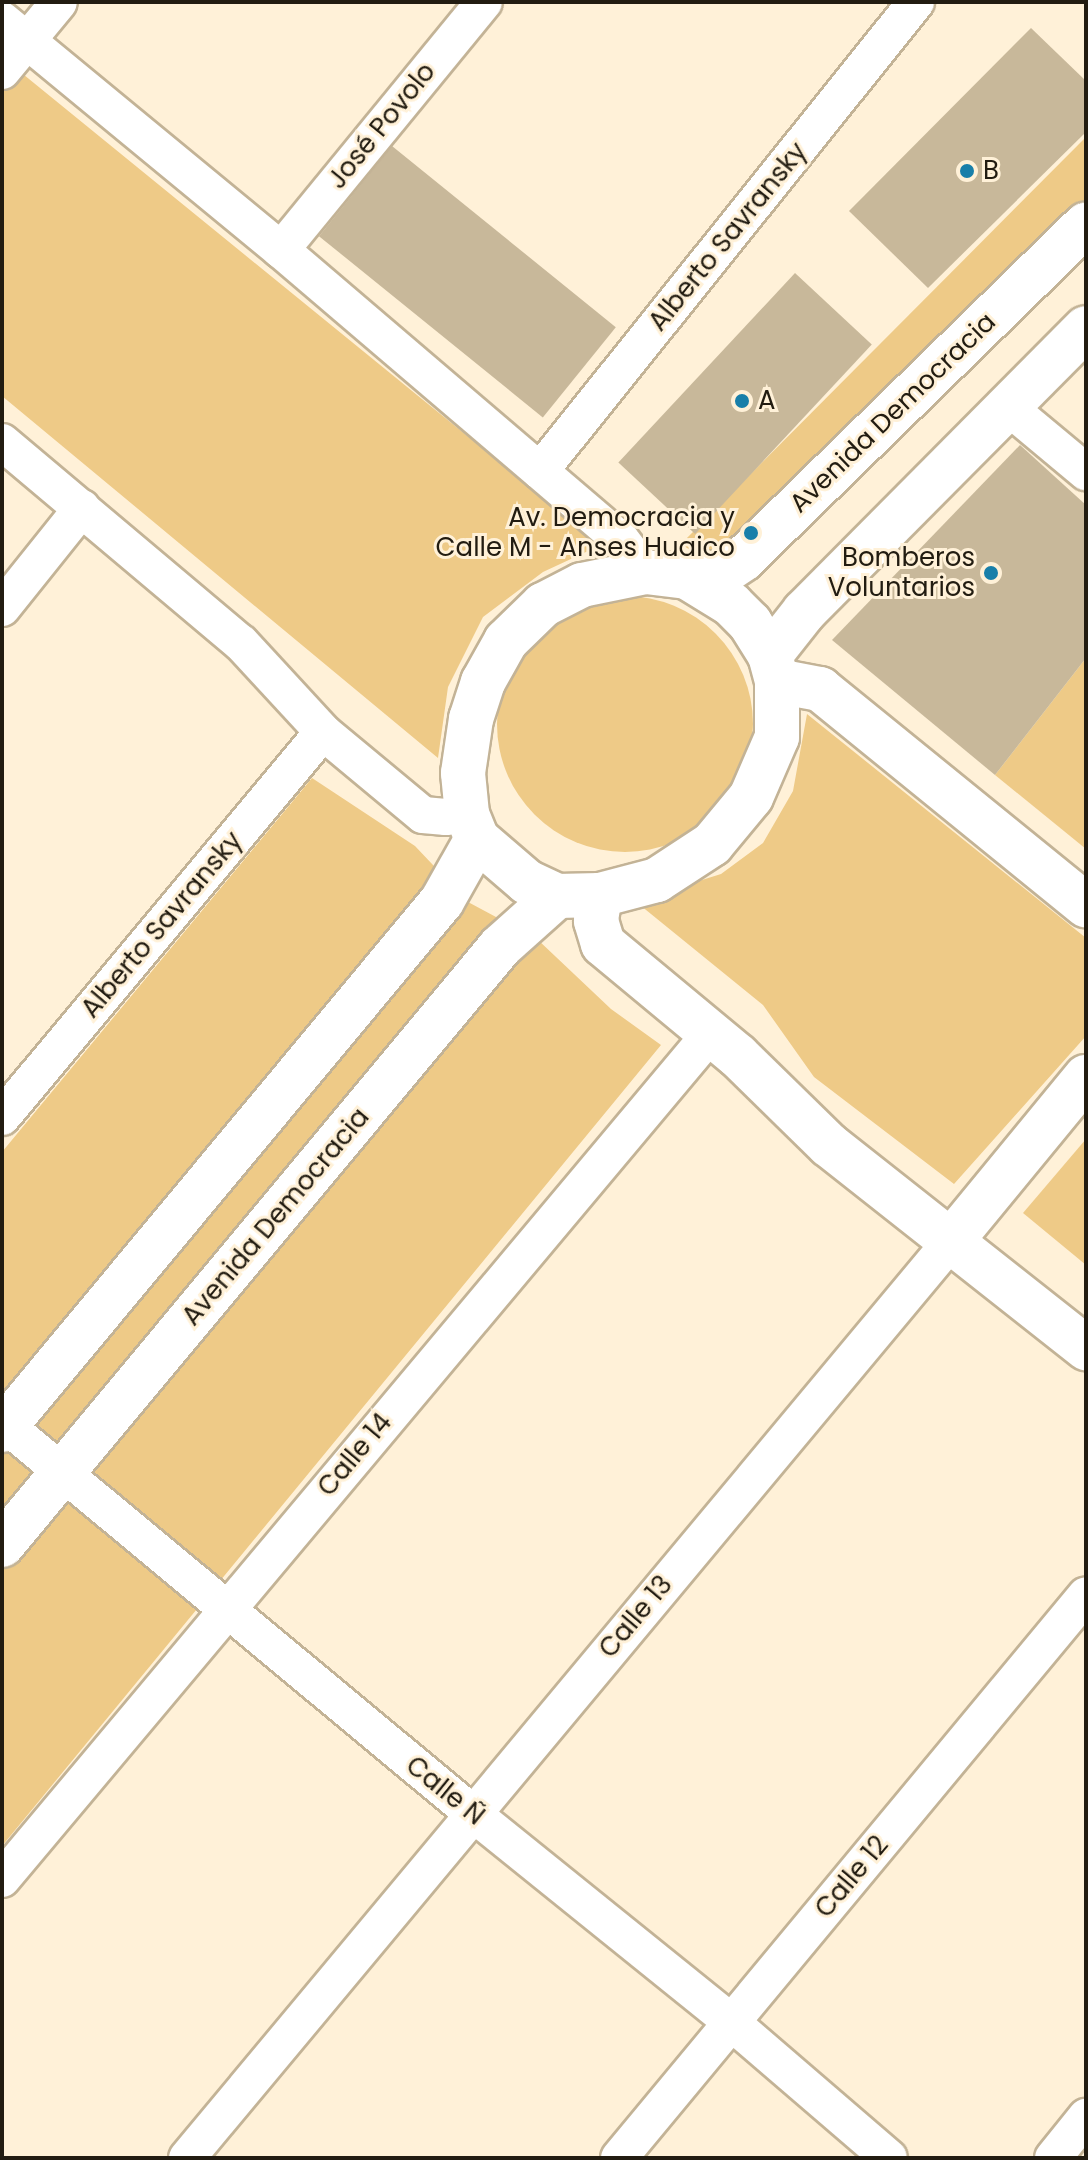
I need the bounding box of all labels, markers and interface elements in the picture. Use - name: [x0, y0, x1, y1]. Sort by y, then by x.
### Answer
- street label: José Povolo: [322, 57, 442, 195]
- street label: Alberto Savransky: [642, 137, 814, 337]
- place label: B: [983, 155, 999, 187]
- marker: B: [958, 162, 976, 180]
- street label: Avenida Democracia: [784, 307, 1002, 519]
- place label: A: [758, 385, 776, 417]
- marker: A: [733, 392, 751, 410]
- place label: Av. Democracia y Calle M - Anses Huaico: [436, 502, 735, 564]
- marker: Av. Democracia y Calle M - Anses Huaico: [742, 524, 760, 542]
- place label: Bomberos Voluntarios: [828, 542, 975, 604]
- marker: Bomberos Voluntarios: [982, 564, 1000, 582]
- street label: Alberto Savransky: [75, 826, 249, 1024]
- street label: Avenida Democracia: [176, 1102, 376, 1332]
- street label: Calle 14: [311, 1407, 399, 1503]
- street label: Calle 13: [593, 1570, 679, 1664]
- street label: Calle Ñ: [400, 1750, 490, 1832]
- street label: Calle 12: [809, 1830, 895, 1924]

